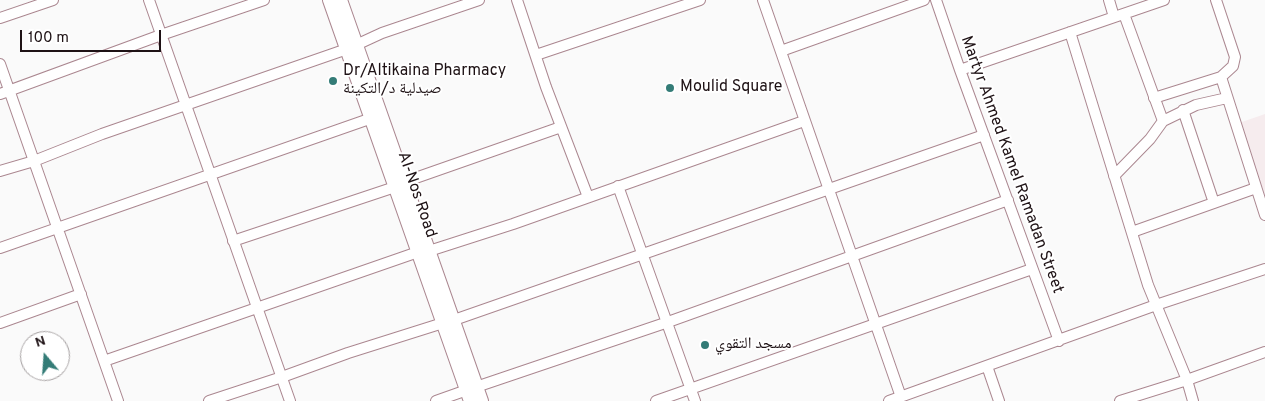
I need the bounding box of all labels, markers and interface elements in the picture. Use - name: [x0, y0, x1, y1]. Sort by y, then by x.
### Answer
- scale bar: [22, 20, 164, 52]
- text: 100 m: [28, 29, 69, 48]
- street label: Martyr Ahmed Kamel Ramadan Street: [955, 34, 1067, 296]
- place label: Dr/Altikaina Pharmacy صيدلية د/التكينة: [343, 62, 506, 100]
- marker: Dr/Altikaina Pharmacy صيدلية د/التكينة: [327, 75, 339, 87]
- place label: Moulid Square: [680, 78, 782, 98]
- marker: Moulid Square: [664, 82, 676, 94]
- street label: Al-Nos Road: [392, 149, 440, 241]
- north arrow: [20, 331, 70, 381]
- text: N: [33, 333, 48, 352]
- place label: مسجد التقوي: [715, 335, 791, 355]
- marker: مسجد التقوي: [699, 339, 711, 351]

